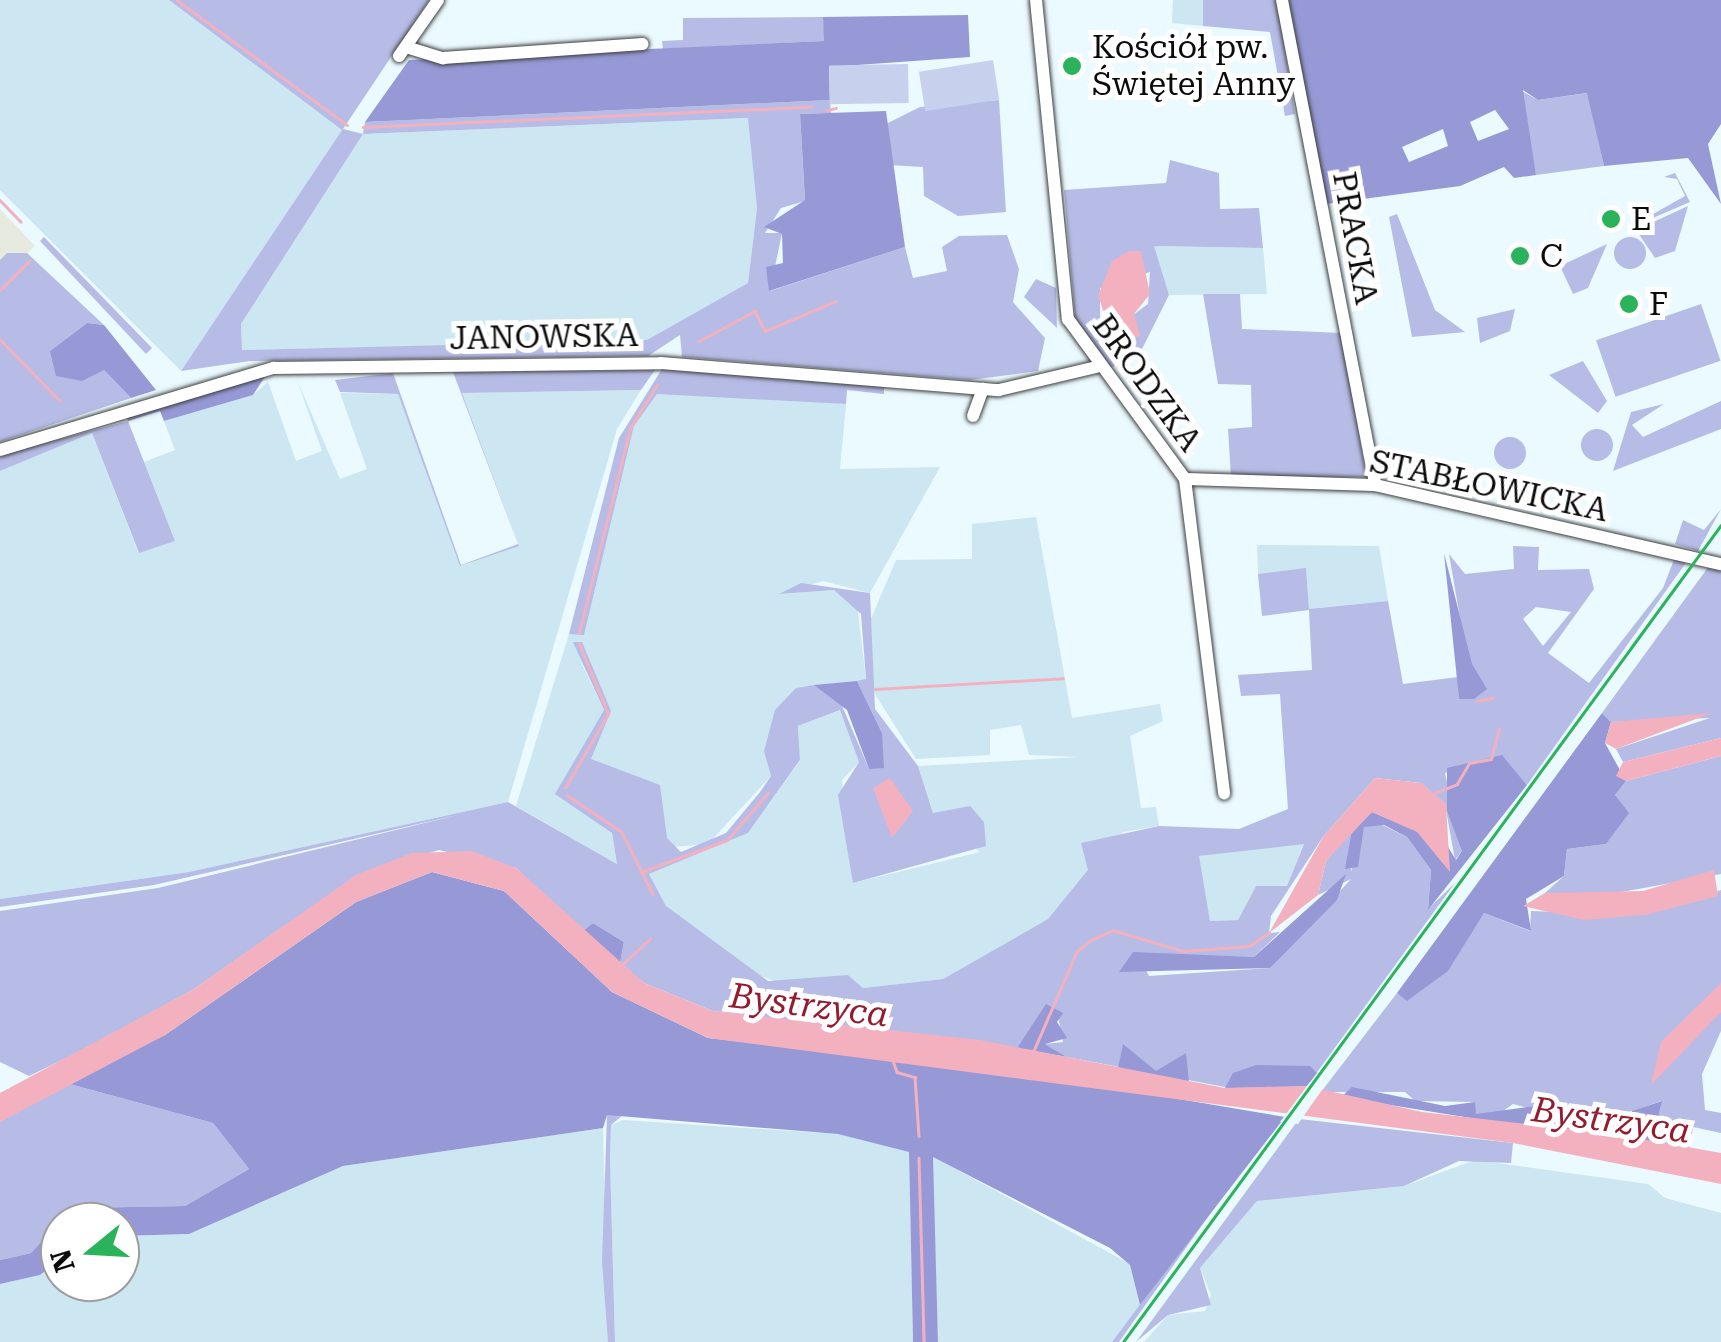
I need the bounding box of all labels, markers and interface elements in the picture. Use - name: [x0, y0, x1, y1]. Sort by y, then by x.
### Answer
- place label: Kościół pw. Świętej Anny: [1092, 29, 1295, 104]
- marker: Kościół pw. Świętej Anny: [1061, 55, 1083, 77]
- street label: PRACKA: [1324, 169, 1386, 307]
- place label: E: [1631, 200, 1652, 238]
- marker: E: [1600, 208, 1622, 230]
- place label: C: [1540, 237, 1563, 275]
- marker: C: [1509, 245, 1531, 267]
- place label: F: [1649, 285, 1668, 323]
- marker: F: [1618, 293, 1640, 315]
- street label: BRODZKA: [1085, 307, 1209, 459]
- street label: JANOWSKA: [449, 316, 639, 358]
- street label: STABŁOWICKA: [1367, 442, 1611, 530]
- water label: Bystrzyca: [727, 975, 891, 1037]
- water label: Bystrzyca: [1529, 1089, 1693, 1153]
- north arrow: [40, 1202, 140, 1302]
- text: N: [44, 1245, 82, 1276]

